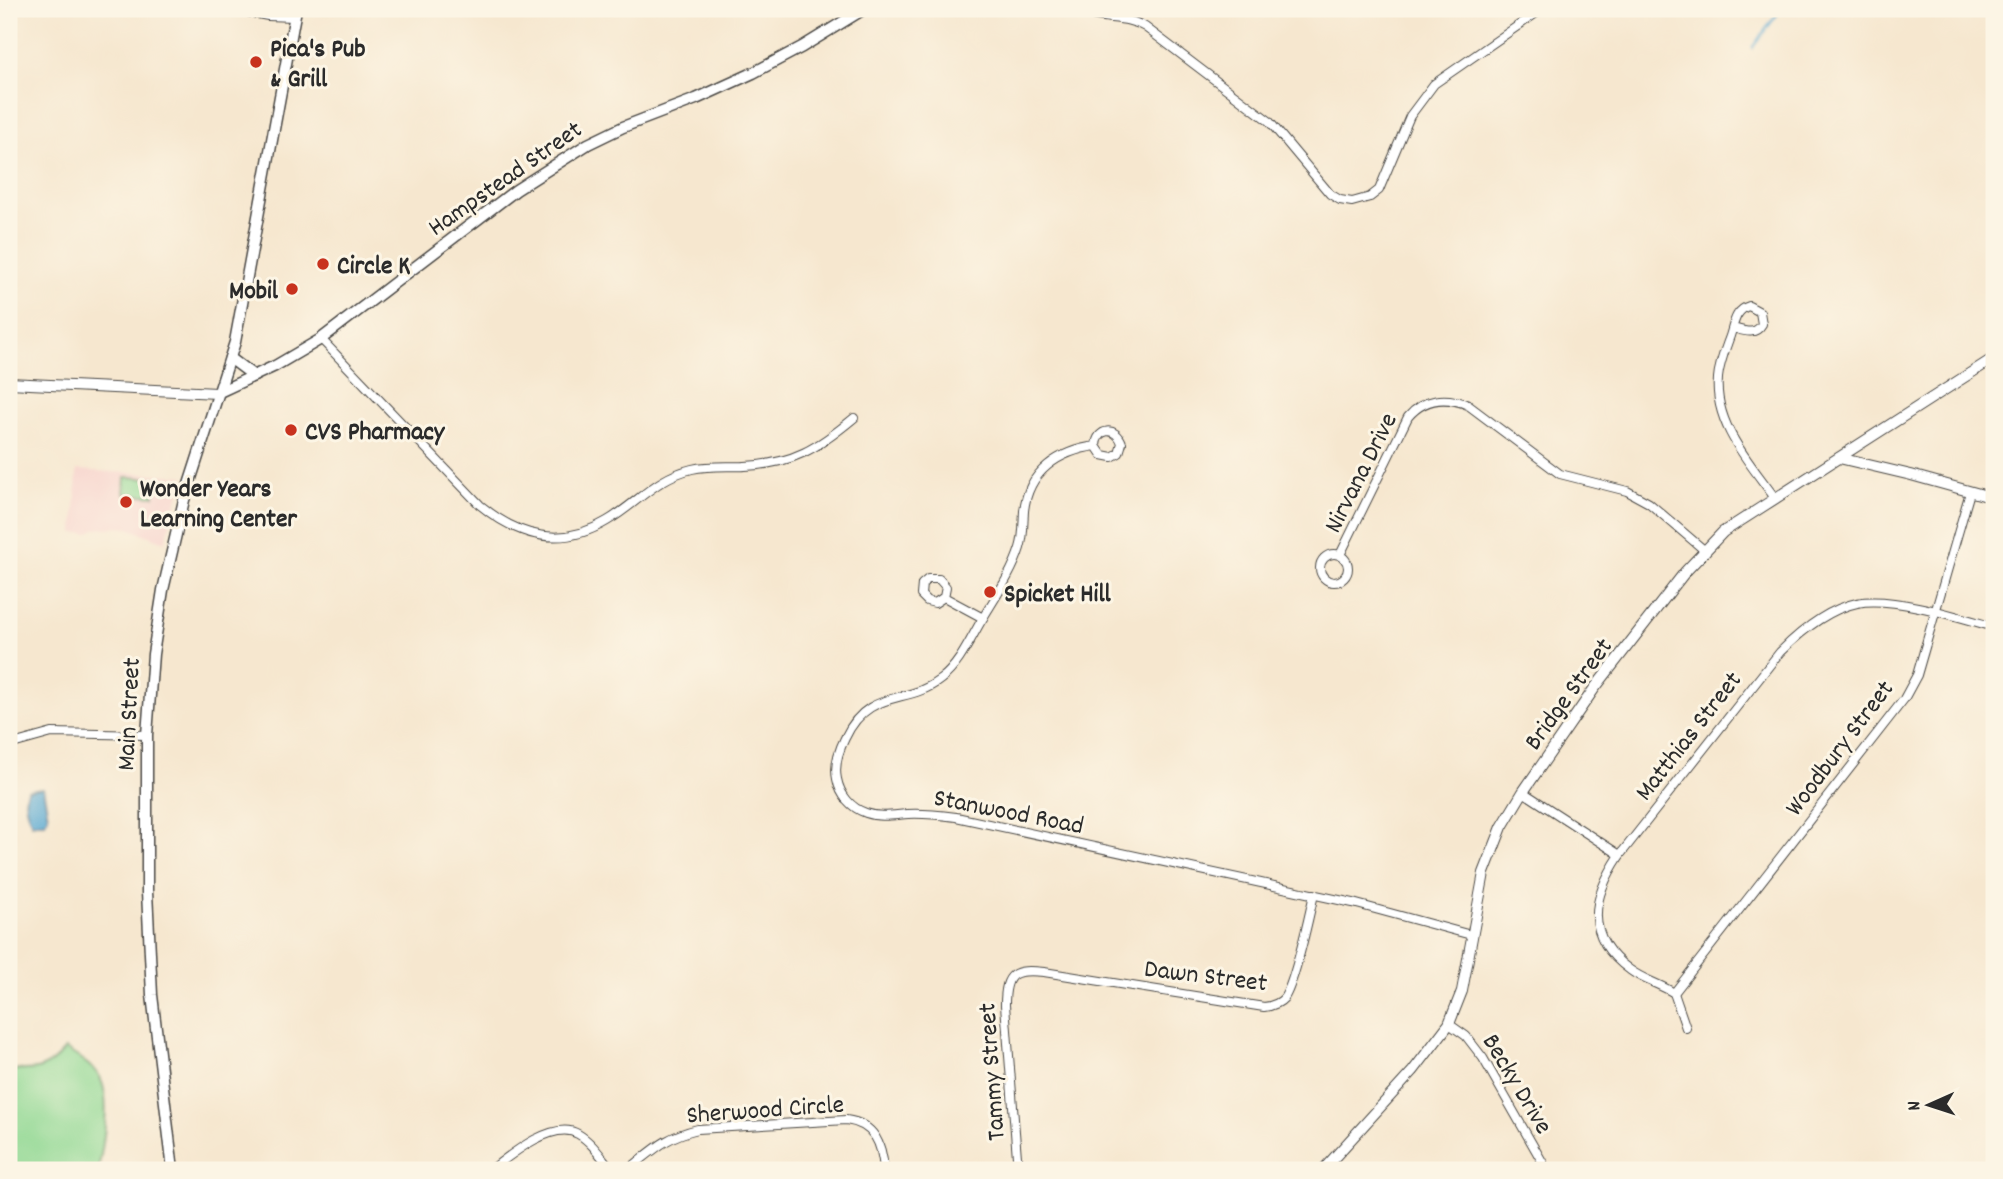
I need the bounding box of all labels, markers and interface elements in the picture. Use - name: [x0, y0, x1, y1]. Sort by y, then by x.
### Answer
- place label: Pica's Pub & Grill: [270, 32, 366, 99]
- marker: Pica's Pub & Grill: [248, 54, 264, 70]
- street label: Hampstead Street: [421, 113, 591, 247]
- place label: Circle K: [337, 249, 410, 286]
- marker: Circle K: [315, 256, 331, 272]
- place label: Mobil: [229, 274, 279, 311]
- marker: Mobil: [284, 281, 300, 297]
- street label: Nirvana Drive: [1316, 407, 1408, 540]
- place label: CVS Pharmacy: [305, 415, 446, 452]
- marker: CVS Pharmacy: [283, 422, 299, 438]
- place label: Wonder Years Learning Center: [140, 472, 297, 539]
- marker: Wonder Years Learning Center: [118, 494, 134, 510]
- place label: Spicket Hill: [1004, 577, 1112, 614]
- marker: Spicket Hill: [982, 584, 998, 600]
- street label: Bridge Street: [1516, 631, 1624, 759]
- street label: Main Street: [109, 656, 152, 772]
- street label: Matthias Street: [1627, 664, 1752, 810]
- street label: Woodbury Street: [1777, 673, 1905, 825]
- street label: Stanwood Road: [930, 781, 1086, 846]
- street label: Dawn Street: [1142, 952, 1270, 1003]
- street label: Tammy Street: [970, 1001, 1017, 1142]
- street label: Becky Drive: [1471, 1028, 1561, 1142]
- north arrow: [1895, 1070, 1965, 1140]
- street label: Sherwood Circle: [685, 1088, 845, 1135]
- text: N: [1902, 1100, 1929, 1111]

